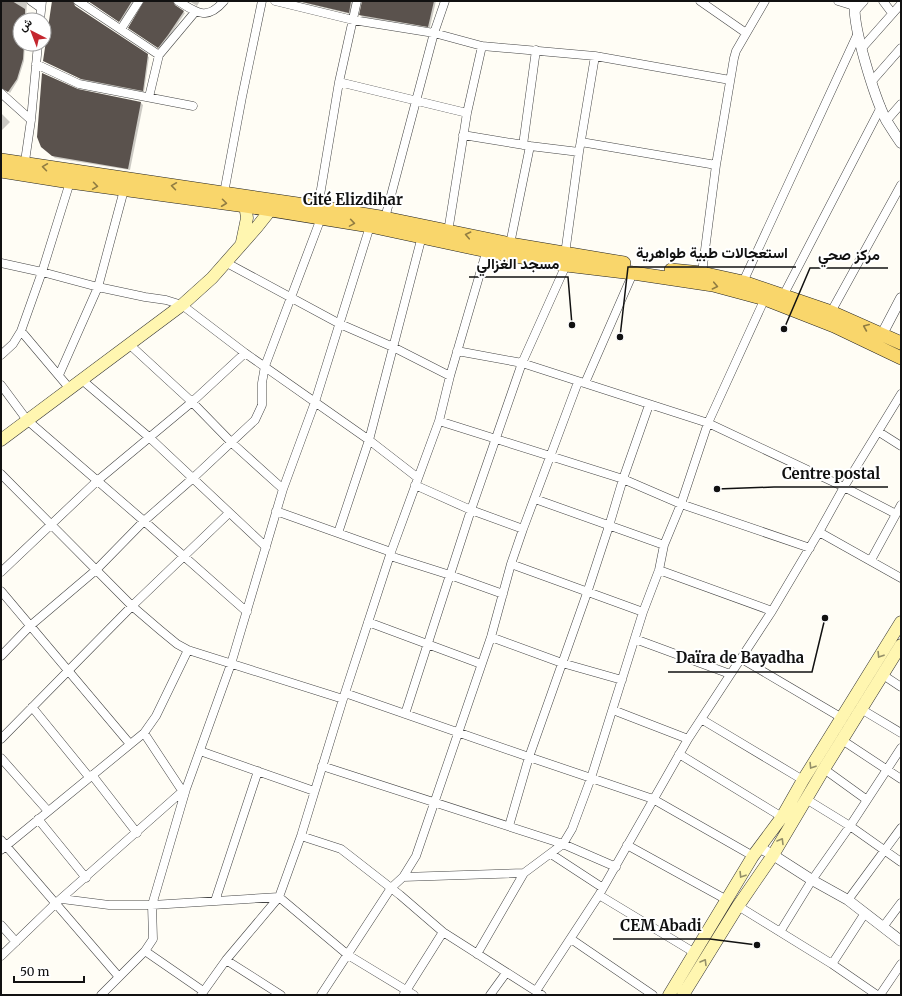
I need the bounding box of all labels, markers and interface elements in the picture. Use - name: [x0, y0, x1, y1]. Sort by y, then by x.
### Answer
- north arrow: [12, 12, 52, 52]
- text: ش: [16, 15, 35, 34]
- one-way arrow: [42, 163, 48, 172]
- one-way arrow: [92, 181, 98, 190]
- one-way arrow: [171, 182, 177, 191]
- district label: Cité Elizdihar: [303, 190, 403, 209]
- one-way arrow: [221, 198, 227, 207]
- one-way arrow: [349, 219, 355, 227]
- one-way arrow: [464, 232, 471, 240]
- callout: استعجالات طبية طواهرية: [628, 240, 796, 267]
- callout: مركز صحي: [810, 241, 888, 268]
- text: استعجالات طبية طواهرية: [636, 243, 788, 262]
- text: مركز صحي: [818, 245, 880, 268]
- callout: مسجد الغزالي: [469, 250, 568, 277]
- text: مسجد الغزالي: [477, 254, 559, 277]
- one-way arrow: [711, 281, 718, 289]
- one-way arrow: [862, 324, 870, 332]
- callout: Centre postal: [774, 460, 888, 487]
- text: Centre postal: [782, 464, 880, 483]
- callout: Daïra de Bayadha: [668, 645, 812, 672]
- text: Daïra de Bayadha: [676, 648, 805, 667]
- one-way arrow: [878, 651, 885, 658]
- one-way arrow: [810, 761, 817, 768]
- one-way arrow: [777, 838, 784, 845]
- one-way arrow: [739, 871, 746, 878]
- callout: CEM Abadi: [613, 912, 710, 939]
- text: CEM Abadi: [620, 916, 702, 935]
- scale bar: [14, 958, 84, 984]
- one-way arrow: [699, 959, 706, 966]
- text: 50 m: [20, 964, 49, 979]

